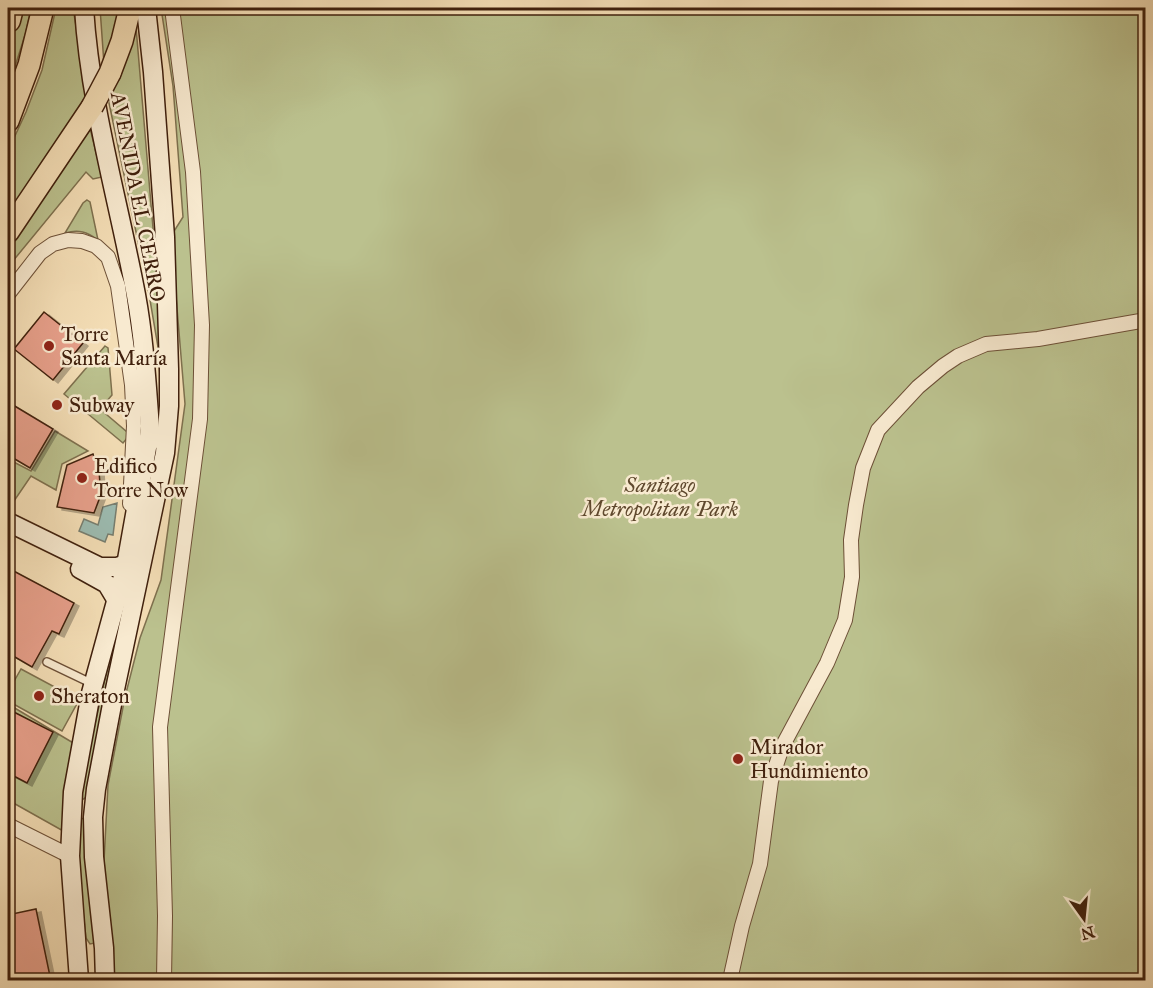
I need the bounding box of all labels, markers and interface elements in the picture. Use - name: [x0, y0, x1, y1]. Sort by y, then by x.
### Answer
- street label: AVENIDA EL CERRO: [105, 89, 171, 304]
- place label: Torre Santa María: [61, 321, 167, 371]
- marker: Torre Santa María: [42, 339, 56, 353]
- place label: Subway: [69, 392, 136, 418]
- marker: Subway: [50, 398, 64, 412]
- place label: Edifico Torre Now: [94, 453, 188, 503]
- marker: Edifico Torre Now: [75, 471, 89, 485]
- park label: Santiago Metropolitan Park: [580, 472, 739, 522]
- place label: Sheraton: [51, 683, 130, 709]
- marker: Sheraton: [32, 689, 46, 703]
- place label: Mirador Hundimiento: [750, 734, 869, 784]
- marker: Mirador Hundimiento: [731, 752, 745, 766]
- north arrow: [1054, 889, 1114, 949]
- text: N: [1078, 922, 1097, 944]

